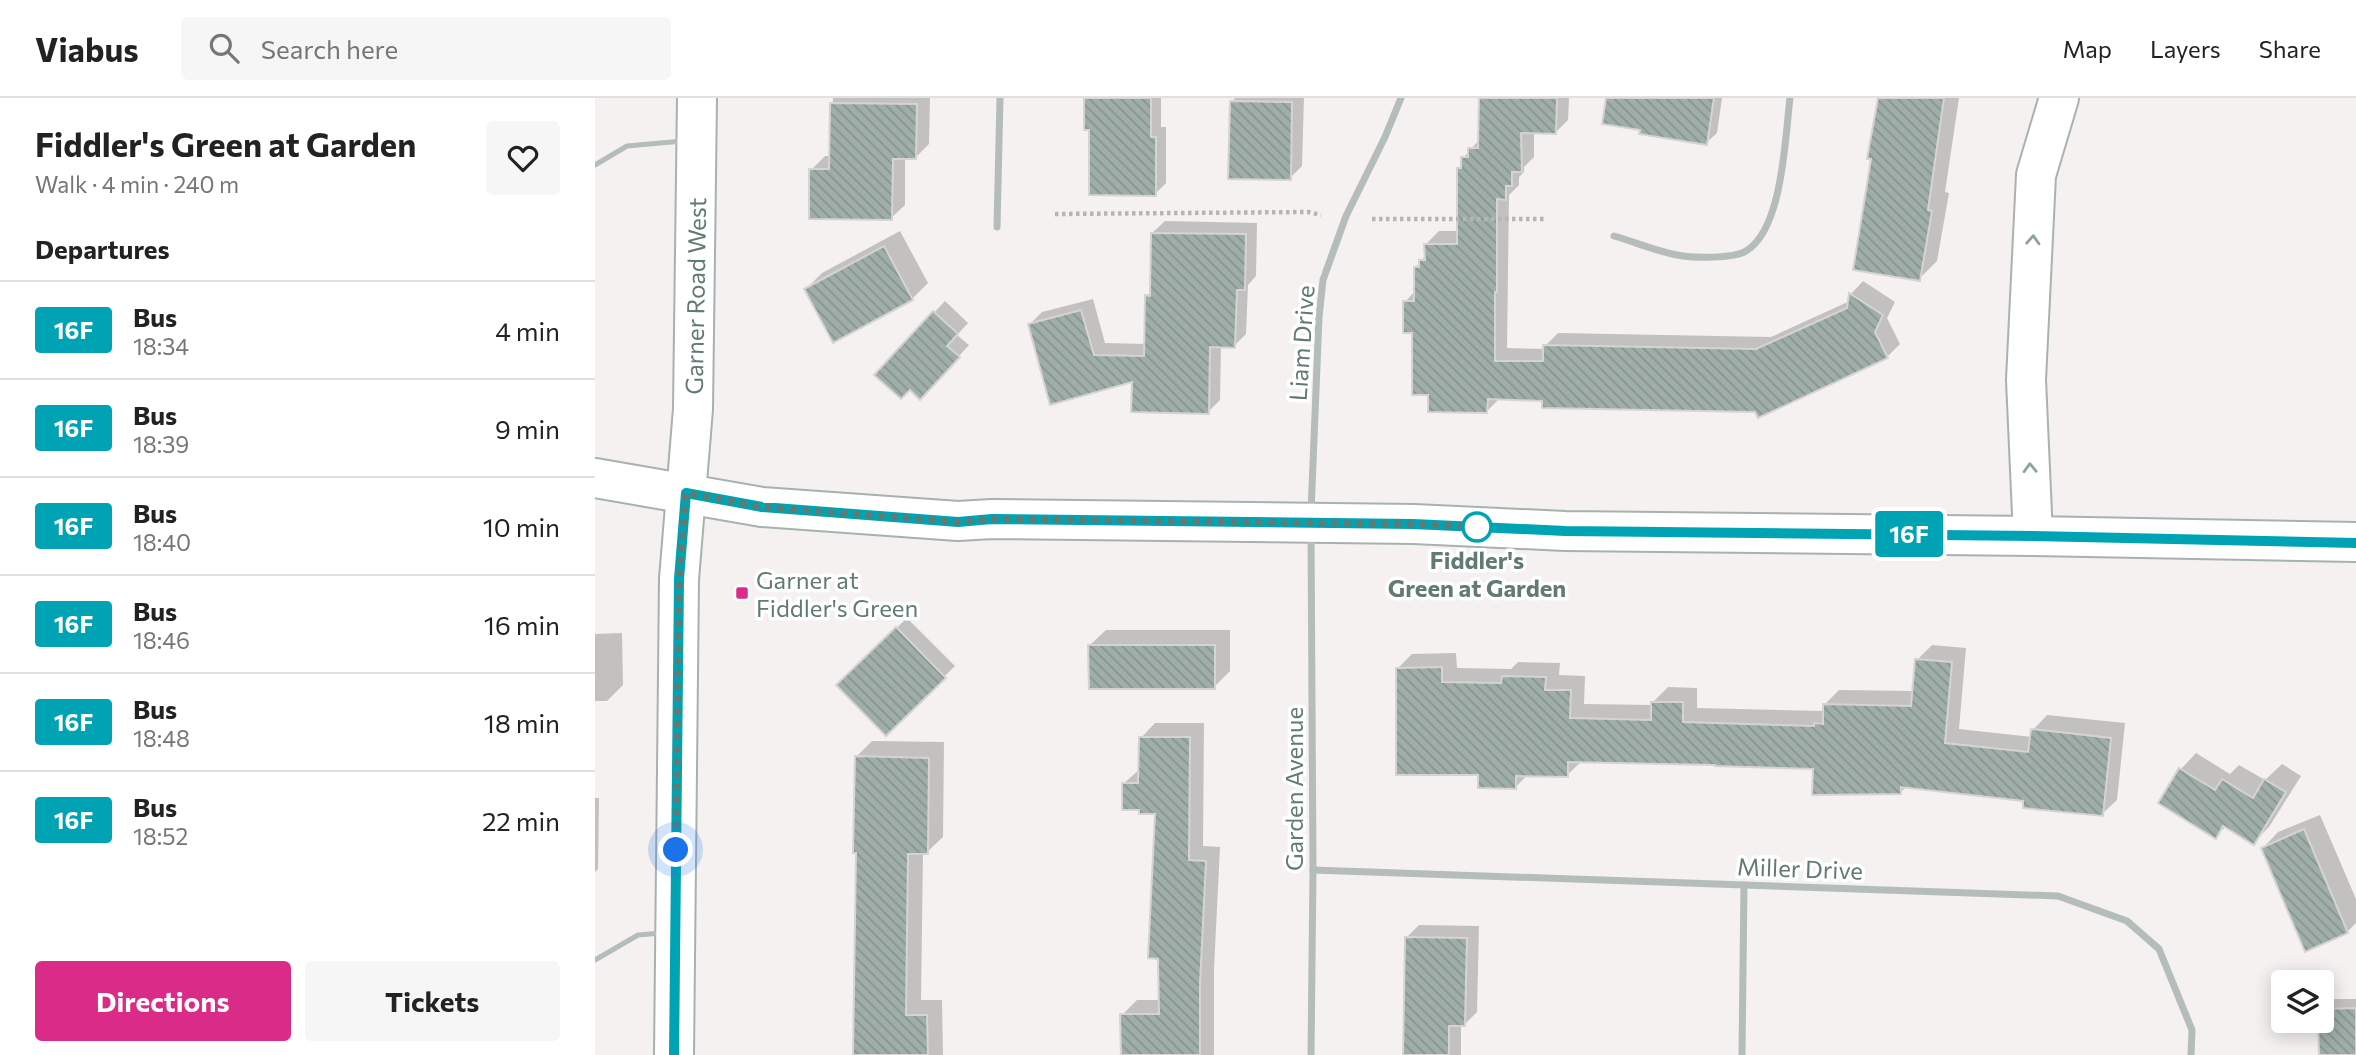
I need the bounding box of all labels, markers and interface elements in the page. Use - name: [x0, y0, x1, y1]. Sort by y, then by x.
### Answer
- search box: [181, 17, 671, 80]
- text: Viabus: [35, 28, 139, 69]
- icon: search: [205, 29, 243, 67]
- text: Search here: [261, 33, 398, 64]
- text: Map: [2063, 34, 2112, 63]
- text: Layers: [2150, 34, 2221, 63]
- text: Share: [2259, 34, 2321, 63]
- button: heart: [486, 121, 560, 195]
- text: Fiddler's Green at Garden: [35, 123, 416, 164]
- text: Walk · 4 min · 240 m: [35, 170, 239, 198]
- street label: Garner Road West: [679, 197, 711, 395]
- text: Departures: [35, 233, 170, 264]
- one-way arrow: [2026, 235, 2041, 246]
- street label: Liam Drive: [1282, 284, 1320, 402]
- text: Bus: [133, 301, 177, 332]
- text: 16F: [54, 315, 93, 344]
- text: 4 min: [495, 315, 560, 346]
- text: 18:34: [133, 332, 189, 360]
- text: Bus: [133, 399, 177, 430]
- text: 16F: [54, 413, 93, 442]
- text: 9 min: [495, 413, 560, 444]
- text: 18:39: [133, 430, 189, 458]
- one-way arrow: [2023, 462, 2038, 473]
- text: Bus: [133, 497, 177, 528]
- text: 16F: [54, 511, 93, 540]
- text: 10 min: [483, 511, 560, 542]
- line badge: 16F: [1869, 511, 1949, 557]
- marker: Fiddler's Green at Garden: [1462, 512, 1492, 542]
- text: 16F: [1889, 519, 1929, 548]
- text: 18:40: [133, 528, 191, 556]
- place label: Fiddler's Green at Garden: [1388, 545, 1566, 602]
- place label: Garner at Fiddler's Green: [756, 565, 918, 622]
- marker: Garner at Fiddler's Green: [734, 585, 750, 601]
- text: Bus: [133, 595, 177, 626]
- text: 16F: [54, 609, 93, 638]
- text: 16 min: [484, 609, 560, 640]
- text: 18:46: [133, 626, 190, 654]
- text: Bus: [133, 693, 177, 724]
- text: 16F: [54, 707, 93, 736]
- text: 18 min: [484, 707, 560, 738]
- street label: Garden Avenue: [1279, 707, 1308, 871]
- text: 18:48: [133, 724, 190, 752]
- text: Bus: [133, 791, 177, 822]
- text: 16F: [54, 805, 93, 834]
- text: 22 min: [482, 805, 560, 836]
- text: 18:52: [133, 822, 188, 850]
- your location: [658, 832, 693, 867]
- street label: Miller Drive: [1736, 851, 1864, 885]
- button: Directions: [35, 961, 291, 1041]
- button: Tickets: [305, 961, 560, 1041]
- map controls: [2271, 970, 2334, 1033]
- button: layers: [2271, 970, 2334, 1033]

